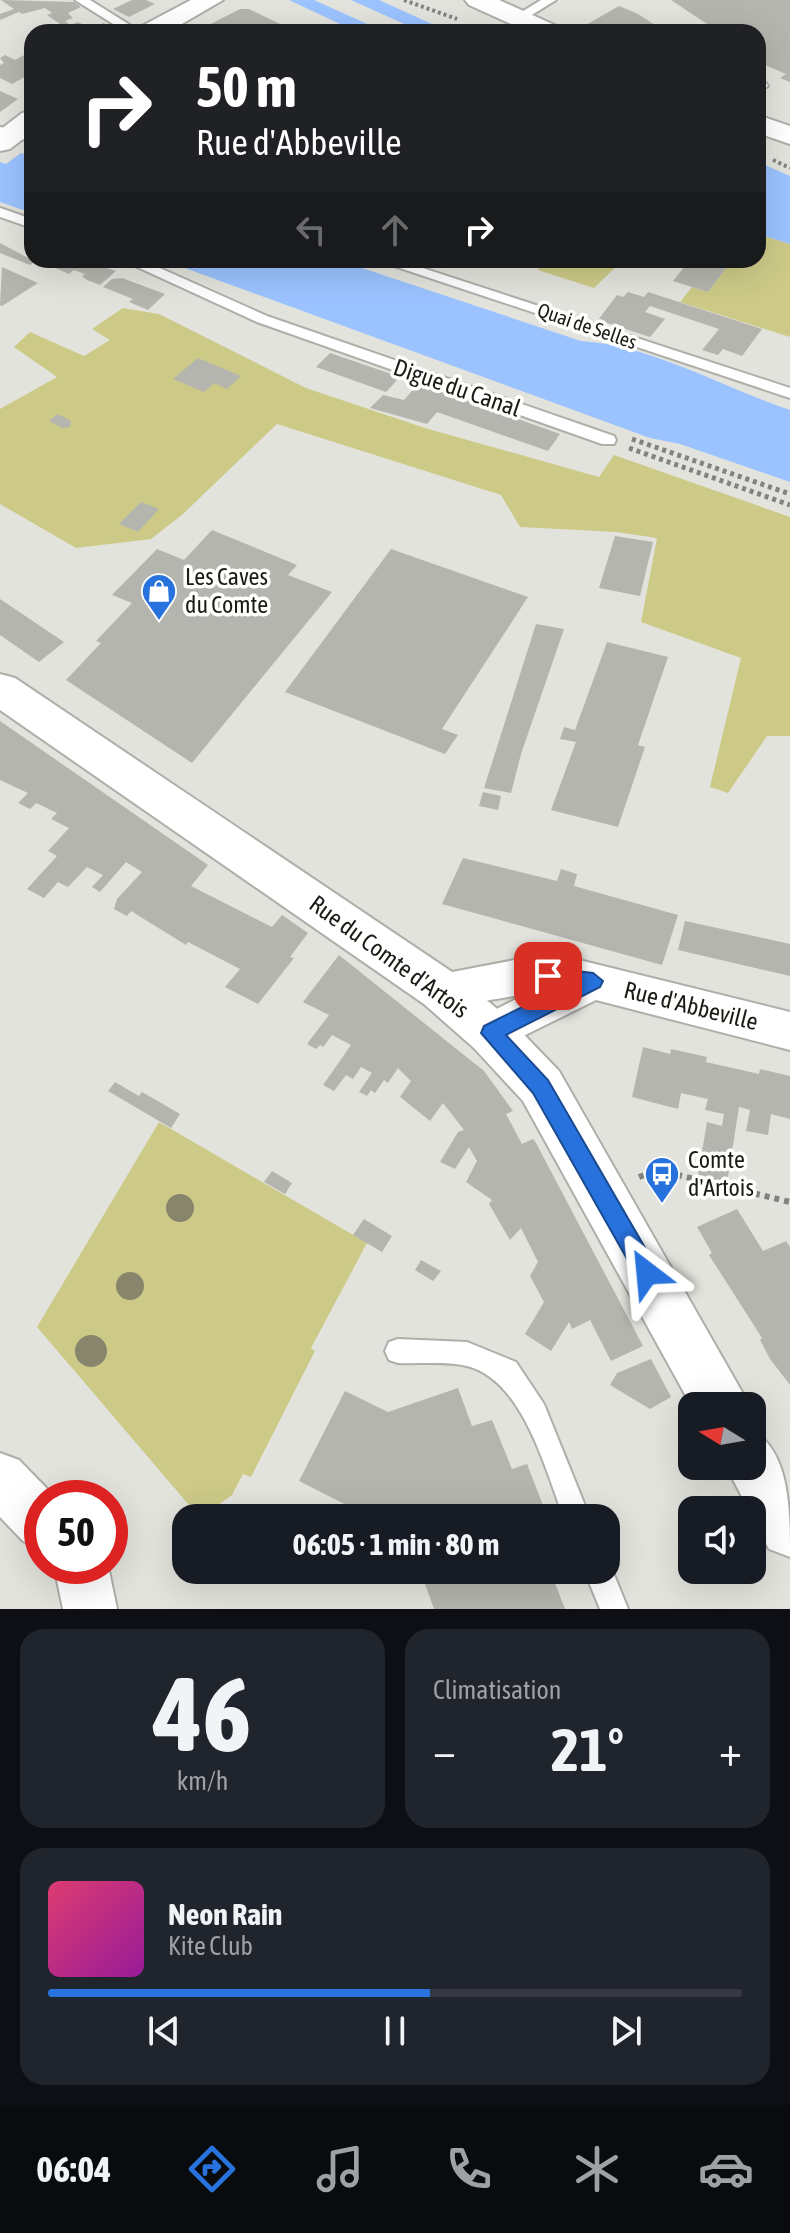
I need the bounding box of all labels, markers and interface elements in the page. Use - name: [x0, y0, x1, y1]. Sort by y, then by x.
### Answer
- text: 50 m: [196, 55, 297, 119]
- icon: right: [64, 56, 168, 160]
- text: Rue d'Abbeville: [196, 121, 402, 163]
- icon: left: [289, 208, 333, 252]
- icon: ahead: [373, 208, 417, 252]
- icon: right: [457, 208, 501, 252]
- street label: Quai de Selles: [535, 298, 640, 353]
- street label: Digue du Canal: [390, 353, 525, 422]
- place label: Les Caves du Comte: [185, 563, 268, 618]
- shop icon: Les Caves du Comte: [140, 572, 178, 622]
- street label: Rue du Comte d'Artois: [304, 890, 474, 1023]
- pin: [514, 942, 582, 1010]
- icon: arrive: [526, 954, 570, 998]
- street label: Rue d'Abbeville: [621, 976, 761, 1035]
- place label: Comte d'Artois: [688, 1146, 754, 1201]
- bus stop icon: Comte d'Artois: [643, 1155, 681, 1205]
- position arrow: [605, 1231, 689, 1315]
- north arrow: [678, 1392, 766, 1480]
- map controls: [678, 1392, 766, 1584]
- speed limit sign: 50: [24, 1480, 128, 1584]
- button: sound: [678, 1496, 766, 1584]
- text: 06:05 · 1 min · 80 m: [293, 1527, 499, 1561]
- text: 46: [154, 1654, 251, 1773]
- text: Climatisation: [433, 1675, 561, 1705]
- text: 21°: [551, 1715, 624, 1784]
- text: −: [433, 1725, 456, 1775]
- text: +: [719, 1725, 742, 1775]
- text: km/h: [177, 1766, 228, 1796]
- text: Neon Rain: [168, 1897, 282, 1931]
- text: Kite Club: [168, 1931, 253, 1961]
- icon: previous: [142, 2009, 186, 2053]
- icon: pause: [373, 2009, 417, 2053]
- icon: next: [604, 2009, 648, 2053]
- icon: directions: [184, 2141, 240, 2197]
- icon: music: [312, 2141, 368, 2197]
- icon: phone: [441, 2141, 497, 2197]
- icon: climate: [569, 2141, 625, 2197]
- icon: car: [698, 2141, 754, 2197]
- text: 06:04: [36, 2148, 111, 2190]

